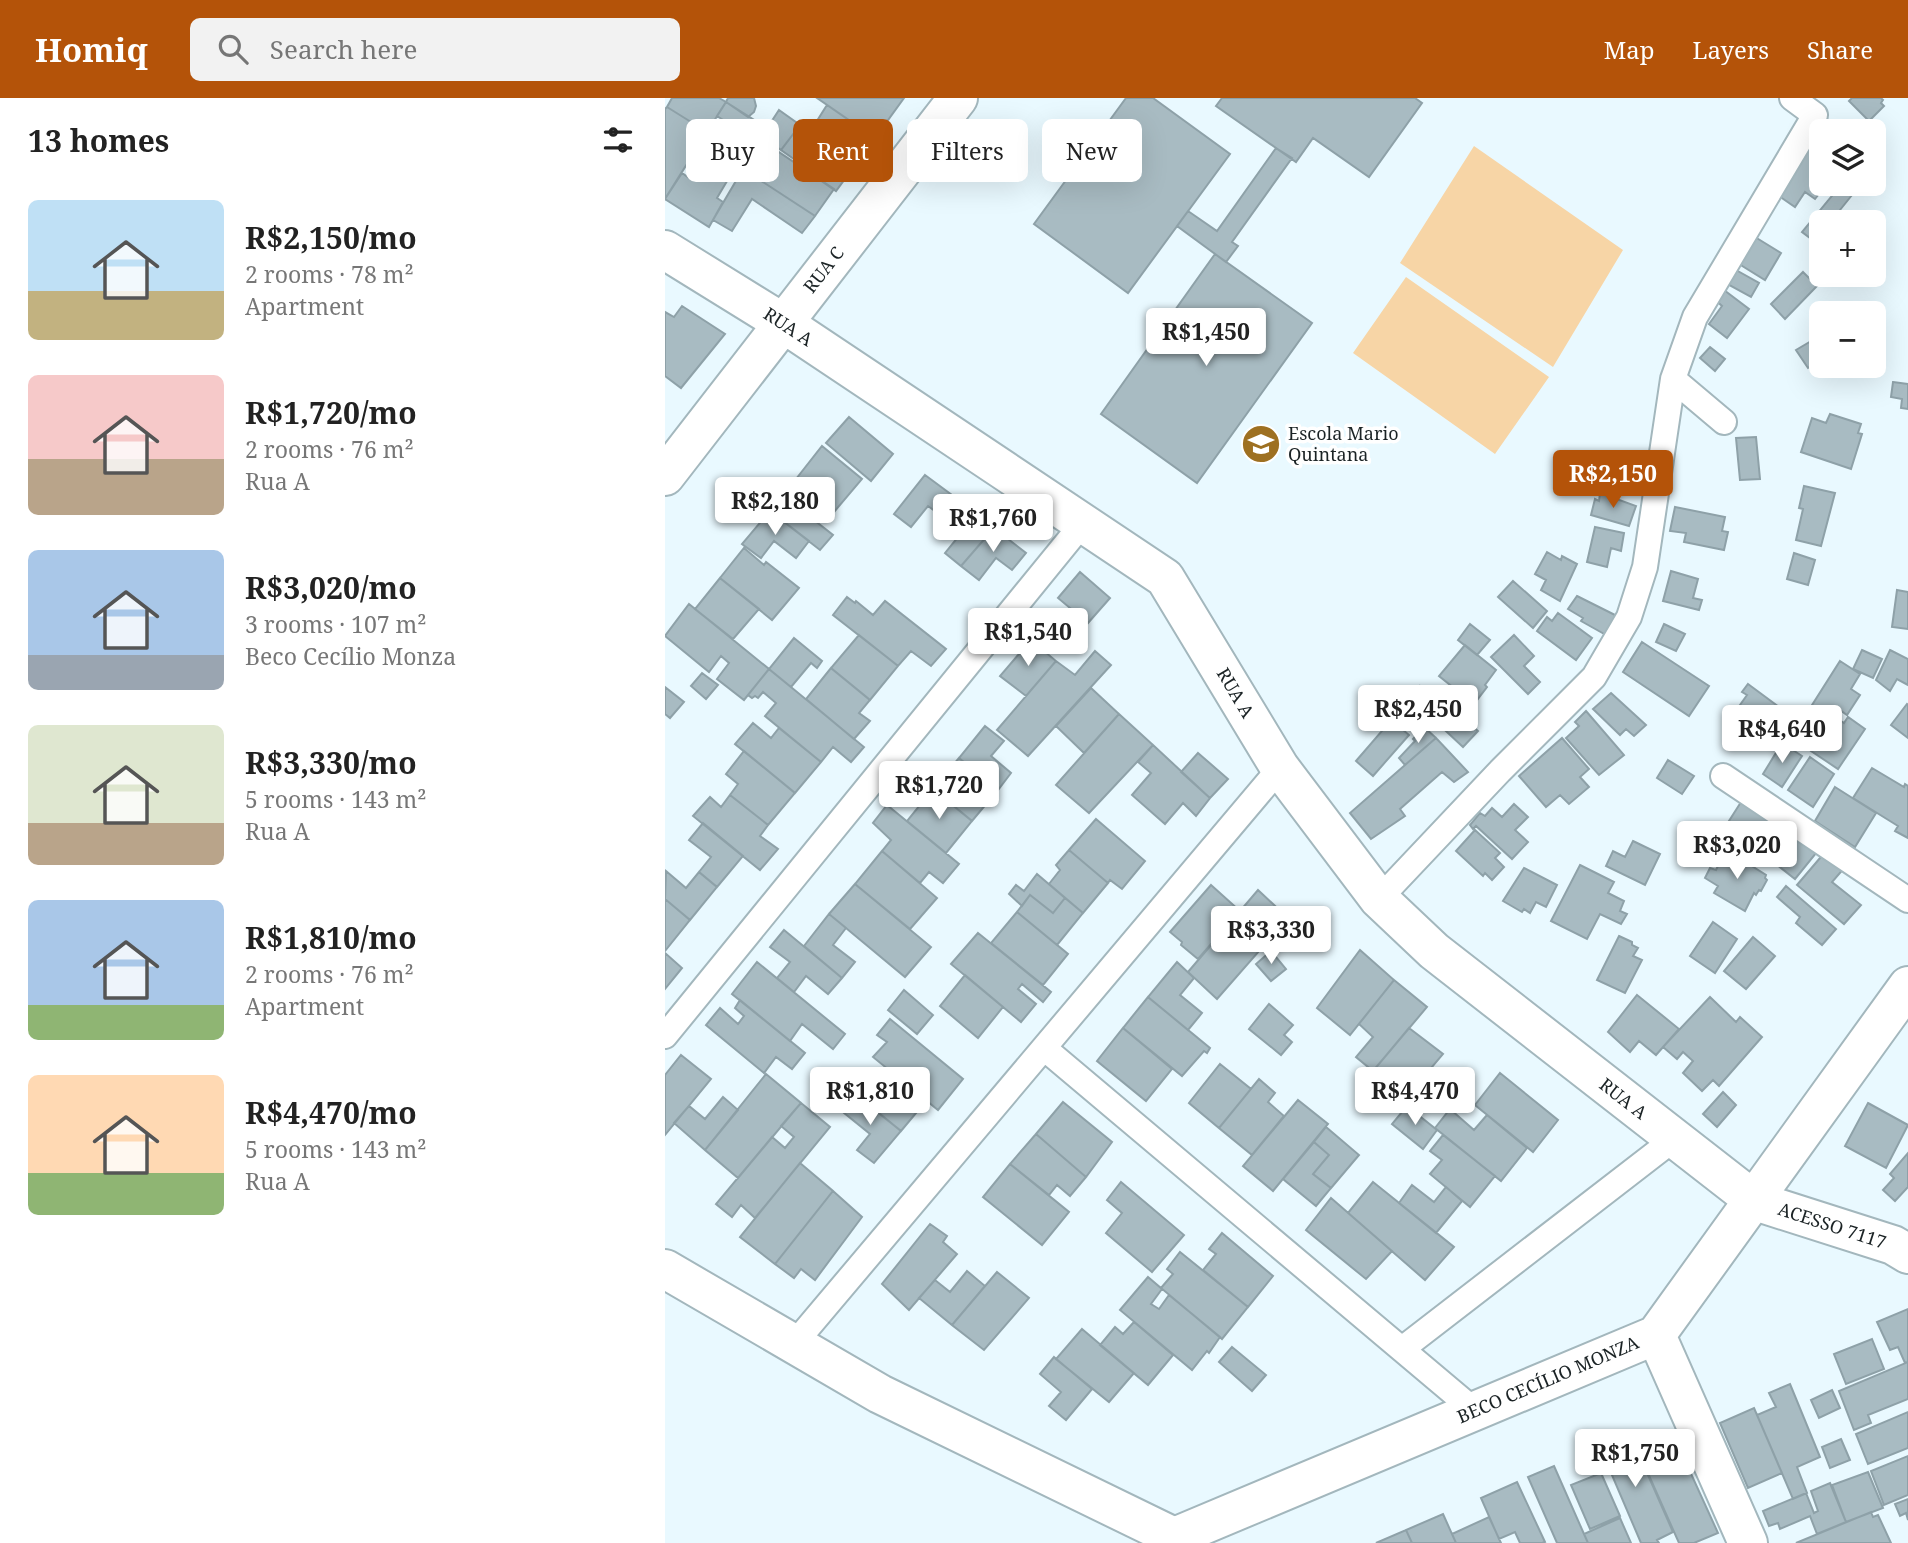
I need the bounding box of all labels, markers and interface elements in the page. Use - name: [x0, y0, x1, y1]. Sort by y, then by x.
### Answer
- search box: [190, 18, 680, 81]
- text: Homiq: [35, 27, 148, 72]
- icon: search: [214, 30, 252, 68]
- text: Search here: [270, 31, 417, 67]
- text: Map: [1604, 33, 1655, 66]
- text: Layers: [1693, 33, 1769, 66]
- text: Share: [1807, 33, 1873, 66]
- chip: Buy: [686, 119, 779, 182]
- chip: Rent: [793, 119, 893, 182]
- chip: Filters: [907, 119, 1028, 182]
- chip: New: [1042, 119, 1142, 182]
- map controls: [1809, 119, 1886, 378]
- button: layers: [1809, 119, 1886, 196]
- text: 13 homes: [28, 120, 169, 161]
- icon: filters: [599, 121, 637, 159]
- button: +: [1809, 210, 1886, 287]
- text: R$2,150/mo: [245, 217, 417, 258]
- icon: home: [84, 228, 168, 312]
- street label: RUA C: [798, 241, 849, 298]
- text: 2 rooms · 78 m²: [245, 258, 414, 290]
- text: Apartment: [245, 290, 364, 322]
- street label: RUA A: [759, 301, 818, 351]
- button: −: [1809, 301, 1886, 378]
- pin: R$1,450: [1141, 308, 1271, 368]
- text: R$1,450: [1162, 315, 1250, 347]
- text: R$1,720/mo: [245, 392, 417, 433]
- icon: home: [84, 403, 168, 487]
- place label: Escola Mario Quintana: [1288, 421, 1399, 466]
- school or university icon: Escola Mario Quintana: [1240, 423, 1282, 465]
- text: 2 rooms · 76 m²: [245, 433, 414, 465]
- pin: R$2,150: [1548, 450, 1678, 510]
- text: R$2,150: [1569, 457, 1657, 489]
- text: Rua A: [245, 465, 310, 497]
- pin: R$2,180: [710, 478, 840, 537]
- text: R$2,180: [731, 484, 819, 516]
- pin: R$1,760: [928, 494, 1058, 554]
- text: R$1,760: [949, 501, 1037, 533]
- text: R$3,020/mo: [245, 567, 417, 608]
- icon: home: [84, 578, 168, 662]
- text: 3 rooms · 107 m²: [245, 608, 427, 640]
- pin: R$1,540: [963, 608, 1093, 668]
- text: R$1,540: [984, 615, 1072, 647]
- text: Beco Cecílio Monza: [245, 640, 456, 672]
- street label: RUA A: [1212, 663, 1260, 722]
- pin: R$2,450: [1353, 686, 1483, 745]
- text: R$2,450: [1374, 692, 1462, 724]
- pin: R$4,640: [1717, 706, 1847, 765]
- text: R$4,640: [1738, 712, 1826, 744]
- text: R$3,330/mo: [245, 742, 417, 783]
- icon: home: [84, 753, 168, 837]
- pin: R$1,720: [874, 762, 1004, 821]
- text: R$1,720: [895, 768, 983, 800]
- text: 5 rooms · 143 m²: [245, 783, 427, 815]
- text: Rua A: [245, 815, 310, 847]
- pin: R$3,020: [1672, 822, 1802, 881]
- text: R$3,020: [1693, 828, 1781, 860]
- pin: R$3,330: [1206, 906, 1336, 966]
- text: R$3,330: [1227, 913, 1315, 945]
- text: R$1,810/mo: [245, 917, 417, 958]
- icon: home: [84, 928, 168, 1012]
- text: 2 rooms · 76 m²: [245, 958, 414, 990]
- text: Apartment: [245, 990, 364, 1022]
- pin: R$1,810: [805, 1068, 935, 1127]
- pin: R$4,470: [1350, 1068, 1480, 1127]
- street label: RUA A: [1595, 1072, 1653, 1125]
- text: R$1,810: [826, 1074, 914, 1106]
- text: R$4,470: [1371, 1074, 1459, 1106]
- text: R$4,470/mo: [245, 1092, 417, 1133]
- icon: home: [84, 1103, 168, 1187]
- text: 5 rooms · 143 m²: [245, 1133, 427, 1165]
- text: Rua A: [245, 1165, 310, 1197]
- street label: ACESSO 7117: [1775, 1196, 1889, 1254]
- street label: BECO CECÍLIO MONZA: [1453, 1330, 1642, 1428]
- pin: R$1,750: [1570, 1430, 1700, 1489]
- text: R$1,750: [1591, 1436, 1679, 1468]

